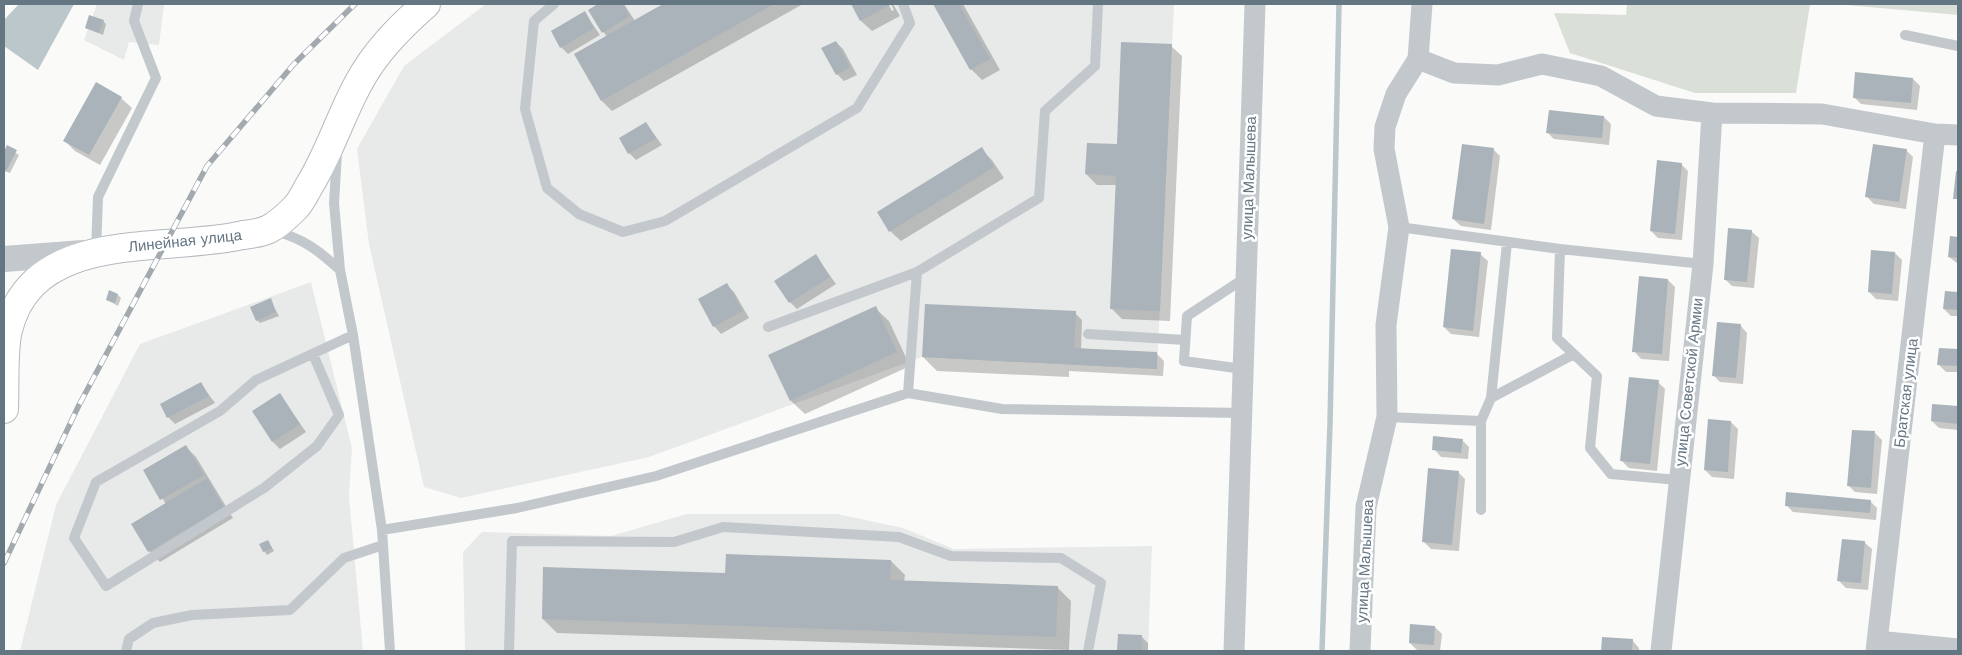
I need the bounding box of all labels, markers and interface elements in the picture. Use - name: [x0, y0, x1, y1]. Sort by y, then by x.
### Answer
- street label: улица Малышева: [1238, 115, 1260, 240]
- street label: Линейная улица: [127, 226, 243, 256]
- street label: улица Советской Армии: [1671, 297, 1707, 467]
- street label: Братская улица: [1890, 337, 1922, 449]
- street label: улица Малышева: [1353, 498, 1377, 623]

